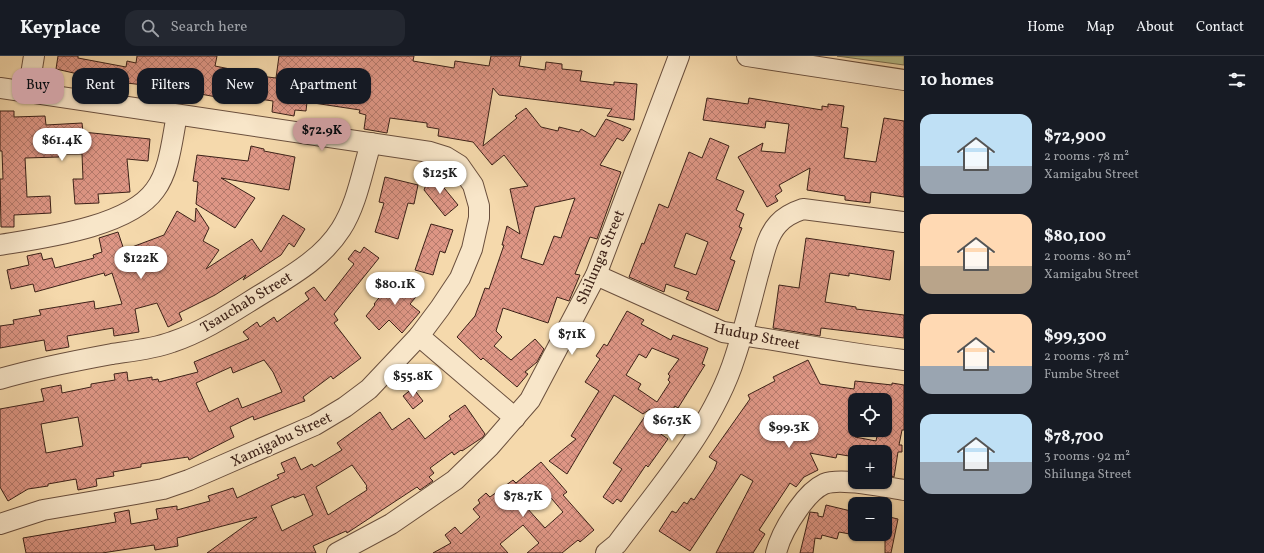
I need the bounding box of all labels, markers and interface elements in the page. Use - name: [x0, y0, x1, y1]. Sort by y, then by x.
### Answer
- search box: [125, 10, 405, 46]
- text: Keyplace: [20, 15, 101, 41]
- icon: search: [139, 17, 161, 39]
- text: Search here: [171, 17, 247, 38]
- text: Home: [1027, 18, 1064, 37]
- text: Map: [1086, 18, 1114, 37]
- text: About: [1136, 18, 1174, 37]
- text: Contact: [1196, 18, 1244, 37]
- chip: Buy: [12, 68, 64, 104]
- chip: Rent: [72, 68, 129, 104]
- chip: Filters: [137, 68, 204, 104]
- chip: New: [212, 68, 268, 104]
- chip: Apartment: [276, 68, 371, 104]
- text: 10 homes: [920, 69, 994, 92]
- icon: filters: [1226, 69, 1248, 91]
- pin: $72.9K: [289, 118, 355, 152]
- text: $72.9K: [302, 122, 342, 140]
- text: $72,900: [1044, 125, 1106, 148]
- pin: $61.4K: [29, 128, 95, 162]
- icon: home: [952, 130, 1000, 178]
- text: $61.4K: [42, 132, 82, 150]
- text: 2 rooms · 78 m²: [1044, 148, 1129, 166]
- pin: $125K: [412, 161, 468, 195]
- text: $125K: [423, 165, 457, 183]
- text: Xamigabu Street: [1044, 166, 1139, 184]
- street label: Shilunga Street: [572, 207, 631, 308]
- text: $80,100: [1044, 225, 1106, 248]
- icon: home: [952, 230, 1000, 278]
- pin: $122K: [113, 246, 169, 280]
- text: 2 rooms · 80 m²: [1044, 248, 1131, 266]
- text: $122K: [123, 250, 159, 268]
- text: Xamigabu Street: [1044, 266, 1139, 284]
- street label: Tsauchab Street: [197, 268, 297, 339]
- pin: $80.1K: [362, 272, 428, 306]
- text: $80.1K: [375, 276, 415, 294]
- street label: Hudup Street: [712, 319, 802, 356]
- pin: $71K: [548, 322, 596, 356]
- text: $99,300: [1044, 325, 1106, 348]
- text: $71K: [558, 326, 586, 344]
- icon: home: [952, 330, 1000, 378]
- text: 2 rooms · 78 m²: [1044, 348, 1129, 366]
- pin: $55.8K: [380, 364, 446, 398]
- text: Fumbe Street: [1044, 366, 1120, 384]
- text: $55.8K: [393, 368, 433, 386]
- map controls: [848, 393, 892, 541]
- button: locate: [848, 393, 892, 437]
- street label: Xamigabu Street: [228, 408, 336, 473]
- pin: $67.3K: [639, 408, 705, 442]
- text: $67.3K: [653, 412, 691, 430]
- pin: $99.3K: [756, 415, 822, 449]
- text: $99.3K: [768, 419, 810, 437]
- text: $78,700: [1044, 425, 1103, 448]
- icon: home: [952, 430, 1000, 478]
- button: +: [848, 445, 892, 489]
- text: 3 rooms · 92 m²: [1044, 448, 1130, 466]
- text: Shilunga Street: [1044, 466, 1132, 484]
- pin: $78.7K: [490, 484, 556, 518]
- text: $78.7K: [503, 488, 543, 506]
- button: −: [848, 497, 892, 541]

